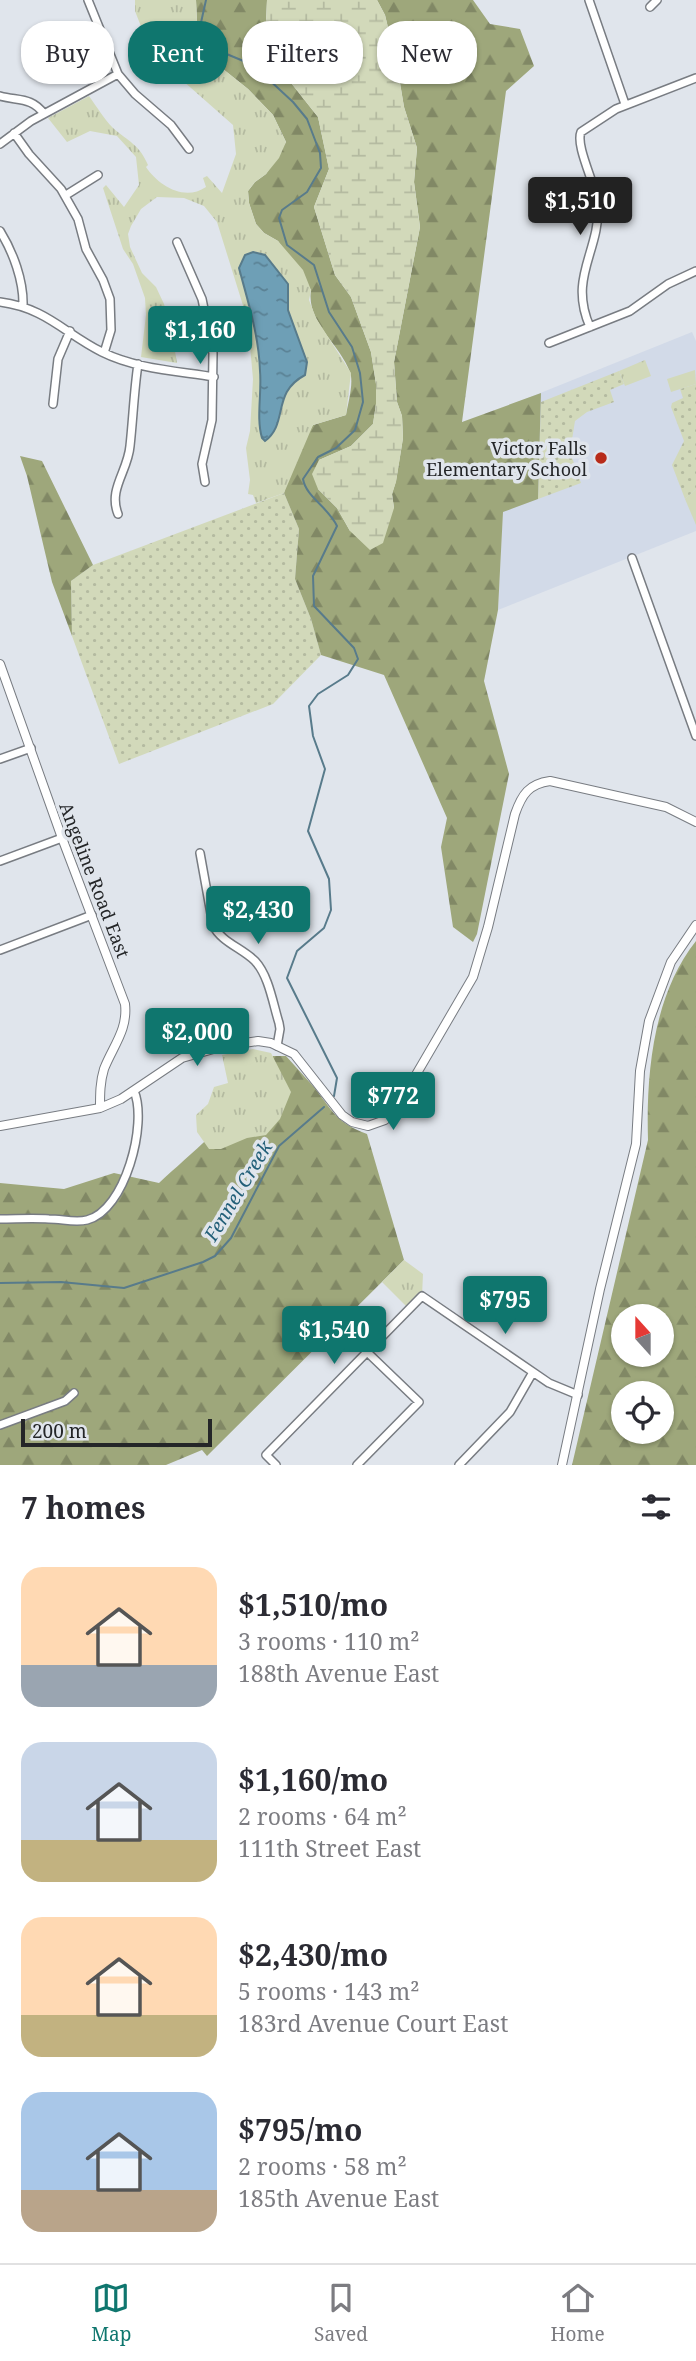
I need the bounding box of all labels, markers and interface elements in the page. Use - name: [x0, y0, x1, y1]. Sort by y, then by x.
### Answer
- chip: Buy: [21, 21, 114, 84]
- chip: Rent: [128, 21, 228, 84]
- chip: Filters: [242, 21, 363, 84]
- chip: New: [377, 21, 477, 84]
- pin: $1,510: [523, 177, 637, 237]
- text: $1,510: [544, 184, 616, 216]
- pin: $1,160: [143, 306, 257, 366]
- text: $1,160: [164, 313, 236, 345]
- place label: Victor Falls Elementary School: [426, 436, 587, 481]
- marker: Victor Falls Elementary School: [593, 450, 609, 466]
- street label: Angeline Road East: [54, 799, 136, 961]
- pin: $2,430: [201, 886, 315, 946]
- text: $2,430: [222, 893, 294, 925]
- pin: $2,000: [140, 1009, 254, 1068]
- text: $2,000: [161, 1015, 233, 1047]
- pin: $772: [352, 1072, 434, 1132]
- text: $772: [367, 1079, 419, 1111]
- water label: Fennel Creek: [197, 1135, 279, 1247]
- pin: $795: [464, 1276, 546, 1336]
- text: $795: [479, 1283, 531, 1315]
- north arrow: [611, 1304, 674, 1367]
- map controls: [611, 1304, 674, 1444]
- pin: $1,540: [277, 1306, 391, 1366]
- text: $1,540: [298, 1313, 370, 1345]
- button: locate: [611, 1381, 674, 1444]
- scale bar: [21, 1416, 212, 1448]
- text: 200 m: [32, 1418, 87, 1444]
- text: 7 homes: [21, 1487, 145, 1528]
- icon: filters: [637, 1488, 675, 1526]
- text: $1,510/mo: [238, 1584, 388, 1625]
- icon: home: [77, 1595, 161, 1679]
- text: 3 rooms · 110 m²: [238, 1625, 420, 1657]
- text: 188th Avenue East: [238, 1657, 439, 1689]
- text: $1,160/mo: [238, 1759, 388, 1800]
- icon: home: [77, 1770, 161, 1854]
- text: 2 rooms · 64 m²: [238, 1800, 407, 1832]
- text: 111th Street East: [238, 1832, 421, 1864]
- text: $2,430/mo: [238, 1934, 388, 1975]
- icon: home: [77, 1945, 161, 2029]
- text: 5 rooms · 143 m²: [238, 1975, 420, 2007]
- text: 183rd Avenue Court East: [238, 2007, 508, 2039]
- text: $795/mo: [238, 2109, 362, 2150]
- icon: home: [77, 2120, 161, 2204]
- text: 2 rooms · 58 m²: [238, 2150, 407, 2182]
- text: 185th Avenue East: [238, 2182, 439, 2214]
- tab: Map: [91, 2279, 131, 2347]
- tab: Saved: [314, 2279, 368, 2347]
- tab: Home: [551, 2279, 605, 2347]

